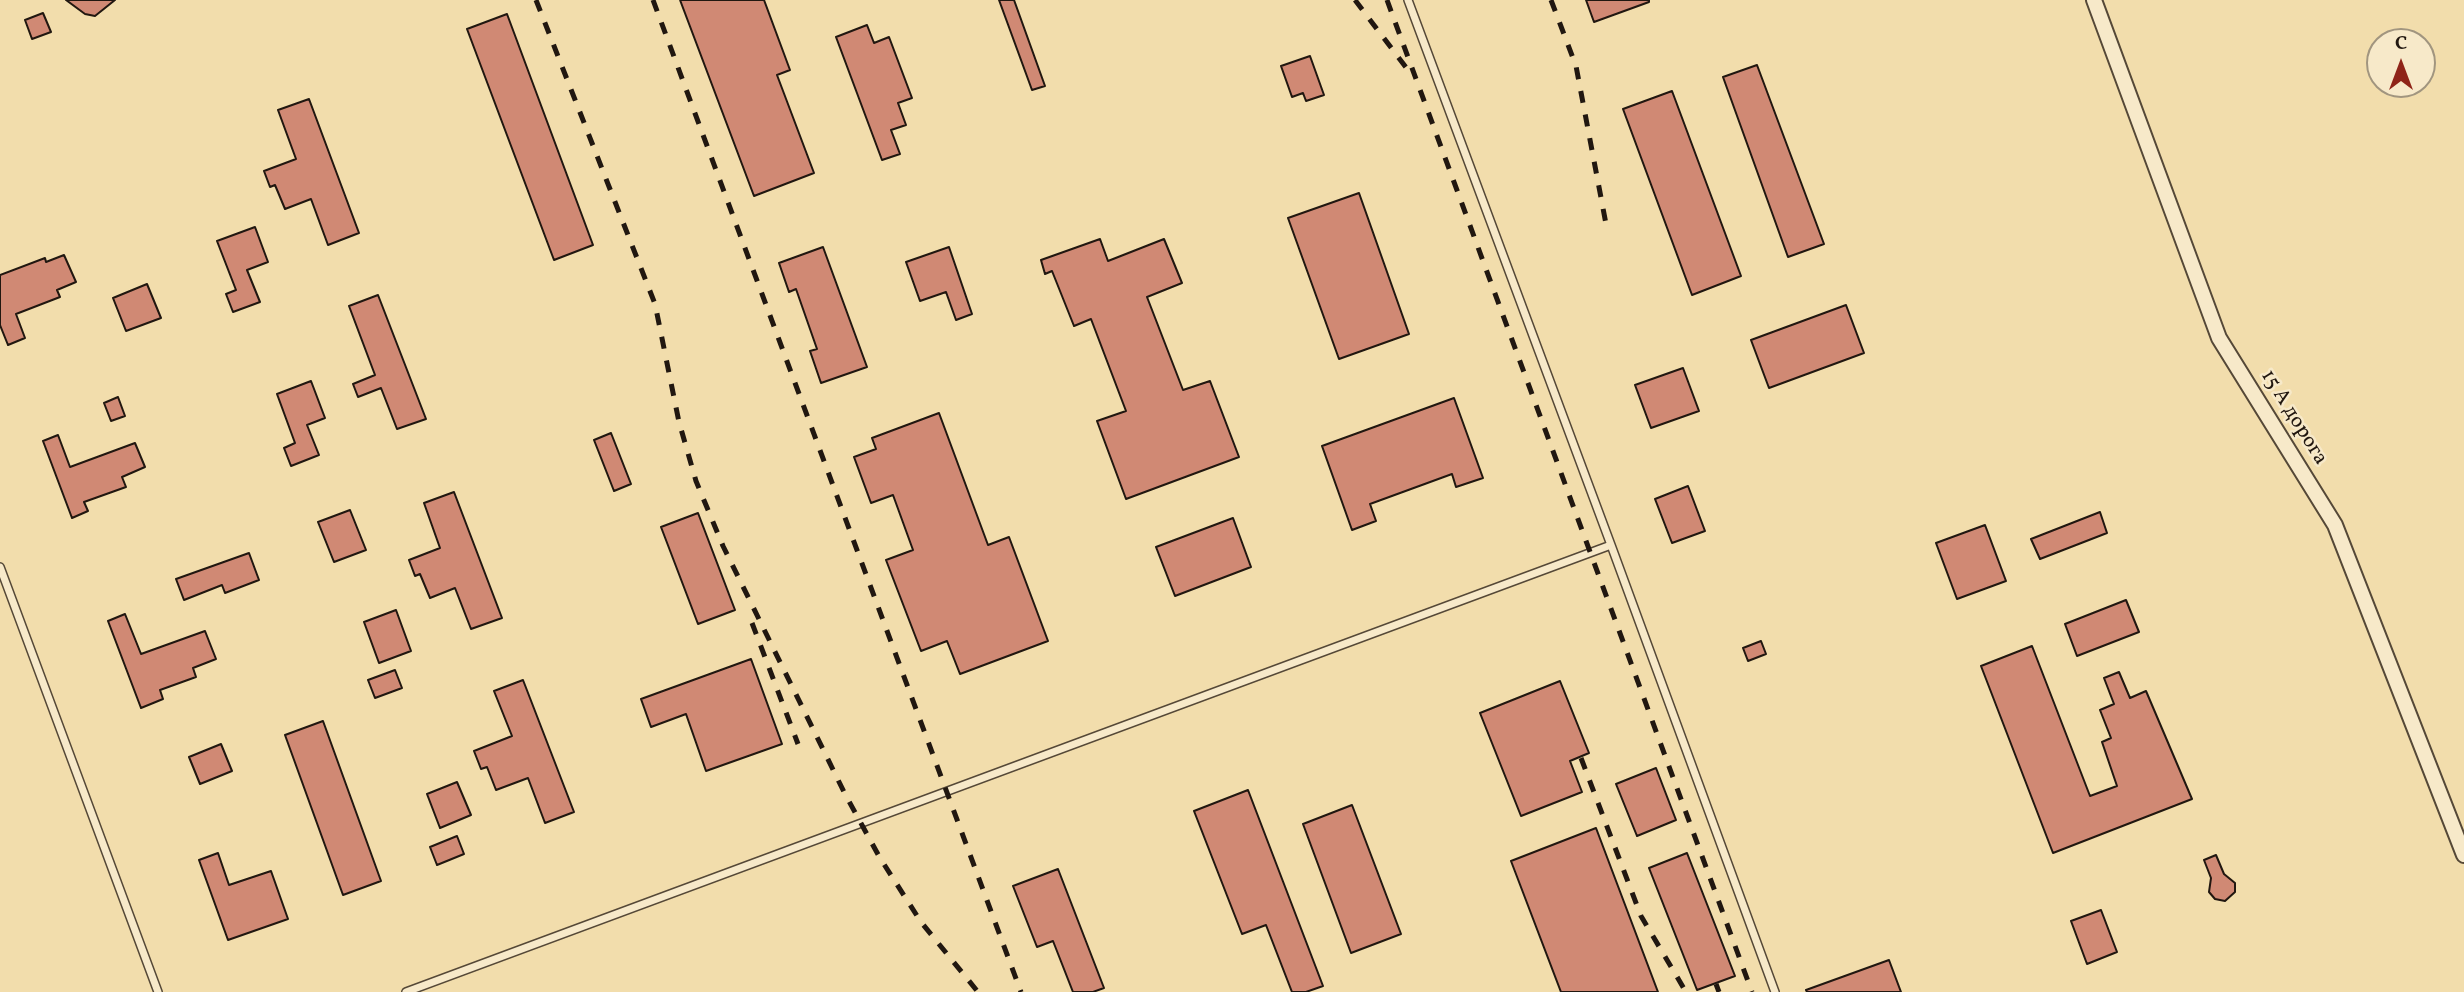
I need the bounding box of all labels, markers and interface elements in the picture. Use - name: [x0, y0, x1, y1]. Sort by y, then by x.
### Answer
- north arrow: [2366, 28, 2436, 98]
- text: С: [2395, 31, 2407, 57]
- street label: 15 А дорога: [2254, 366, 2332, 470]

